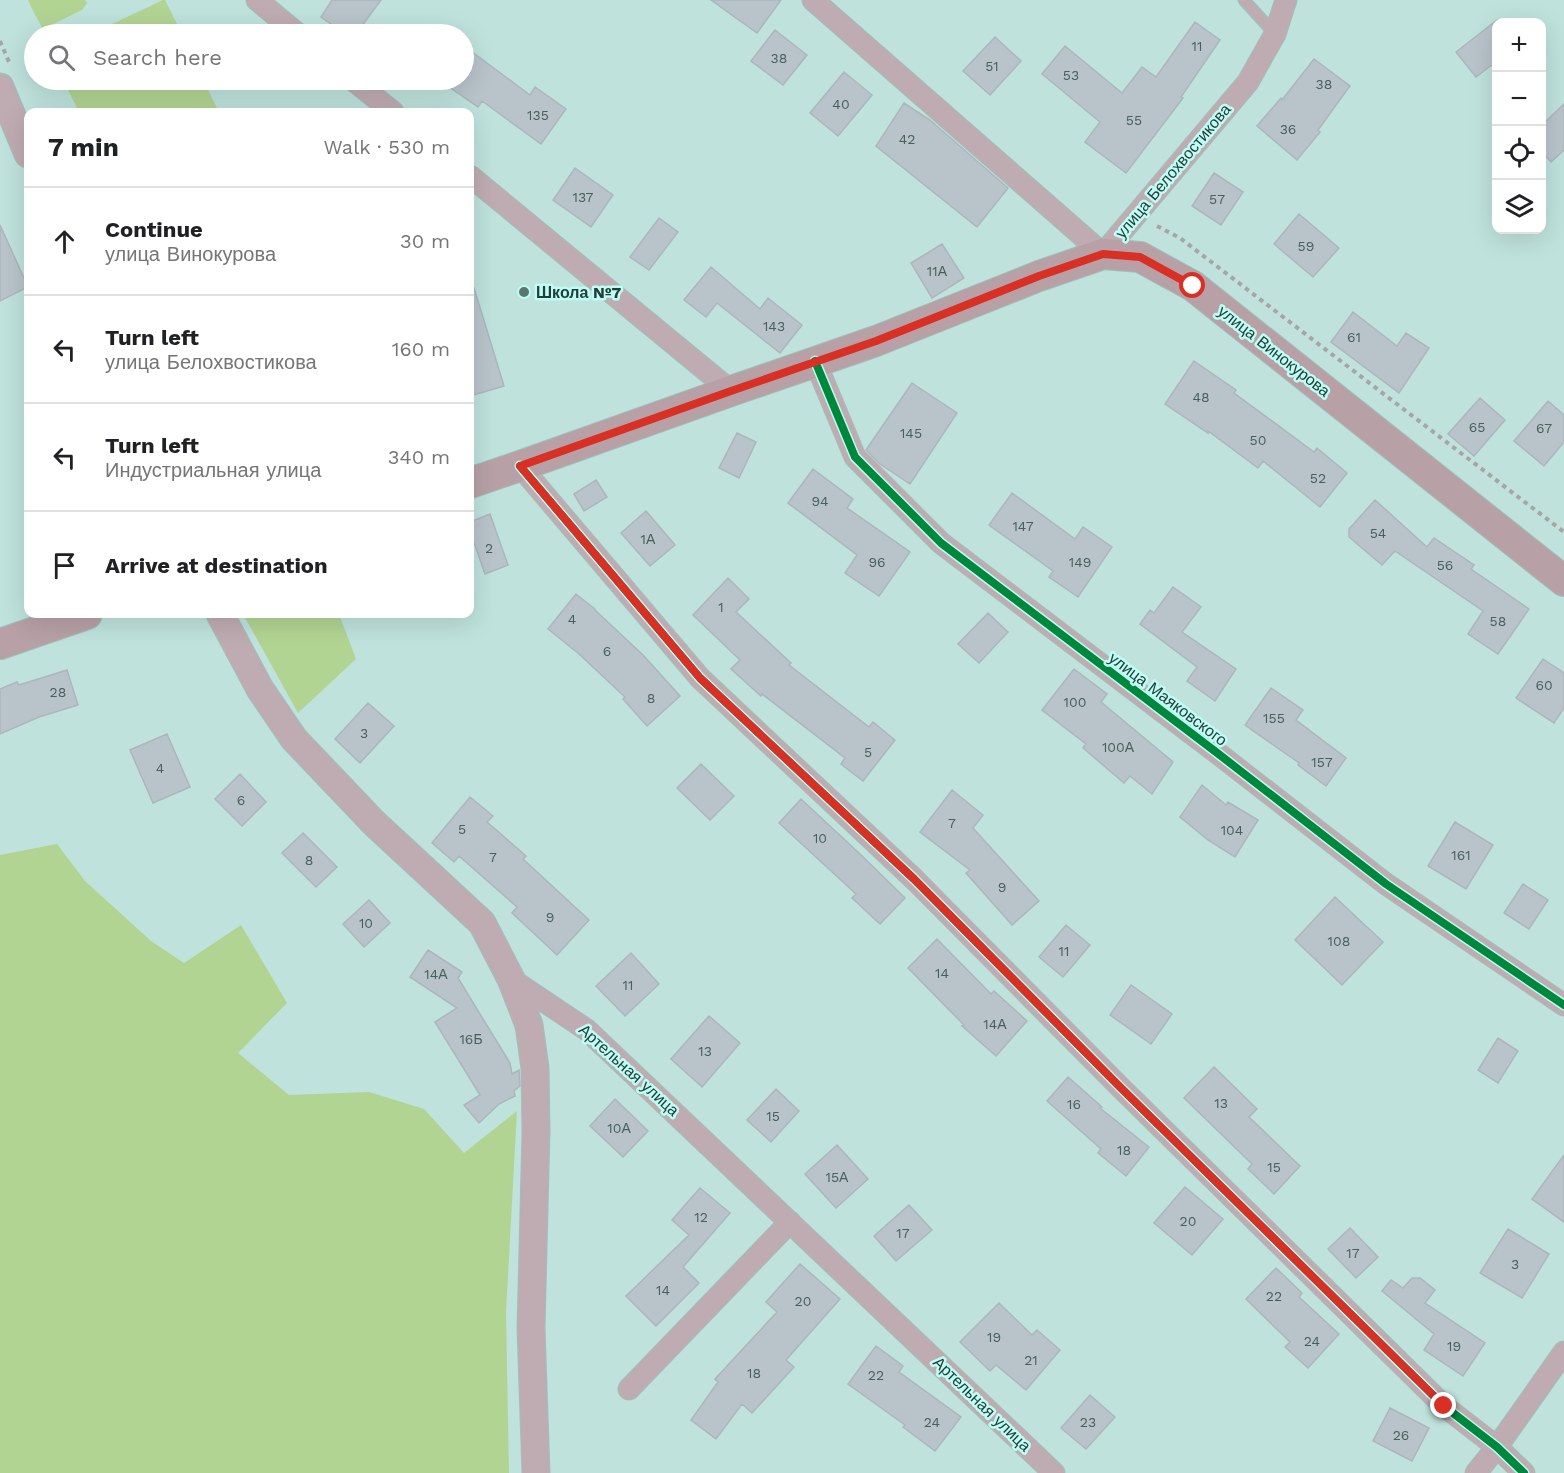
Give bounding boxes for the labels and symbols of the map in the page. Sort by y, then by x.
house number: 11 [1192,38,1202,54]
house number: 38 [771,50,787,66]
house number: 51 [985,58,999,74]
house number: 53 [1063,67,1079,83]
house number: 38 [1316,76,1332,92]
house number: 40 [832,96,850,112]
street label: улица Белохвостикова [1111,100,1235,242]
house number: 135 [527,107,549,123]
house number: 55 [1126,112,1142,128]
house number: 36 [1280,121,1296,137]
house number: 42 [899,131,915,147]
house number: 137 [573,189,594,205]
house number: 57 [1209,191,1225,207]
house number: 59 [1298,238,1314,254]
house number: 11А [927,263,948,279]
route start [1179,272,1205,298]
place label: Школа №7 [536,283,622,302]
marker: Школа №7 [517,285,531,299]
street label: улица Винокурова [1214,301,1334,401]
house number: 143 [763,318,785,334]
house number: 61 [1347,329,1361,345]
house number: 48 [1192,389,1210,405]
house number: 65 [1469,419,1485,435]
house number: 67 [1536,420,1552,436]
house number: 145 [900,425,922,441]
house number: 50 [1250,432,1266,448]
house number: 52 [1310,470,1326,486]
house number: 94 [811,493,829,509]
house number: 147 [1012,518,1034,534]
house number: 54 [1370,525,1386,541]
house number: 1А [641,531,656,547]
house number: 2 [485,540,493,556]
house number: 96 [868,554,886,570]
house number: 149 [1069,554,1091,570]
house number: 56 [1437,557,1453,573]
house number: 1 [718,599,724,615]
house number: 4 [568,611,576,627]
house number: 58 [1490,613,1506,629]
house number: 6 [603,643,611,659]
street label: улица Маяковского [1105,648,1231,750]
house number: 60 [1535,677,1553,693]
house number: 28 [50,684,66,700]
house number: 8 [647,690,655,706]
house number: 100 [1064,694,1086,710]
house number: 155 [1263,710,1285,726]
house number: 3 [360,725,368,741]
house number: 100А [1102,739,1135,755]
house number: 5 [864,744,872,760]
house number: 157 [1311,754,1333,770]
house number: 4 [156,760,164,776]
house number: 6 [237,792,245,808]
house number: 7 [948,815,956,831]
house number: 5 [458,821,466,837]
house number: 104 [1221,822,1243,838]
house number: 10 [813,830,827,846]
house number: 161 [1451,847,1471,863]
house number: 7 [489,849,497,865]
house number: 8 [305,852,313,868]
house number: 9 [998,879,1006,895]
house number: 9 [546,909,554,925]
house number: 10 [359,915,373,931]
house number: 108 [1328,933,1350,949]
house number: 11 [1059,943,1069,959]
house number: 14 [935,965,949,981]
house number: 14А [424,966,448,982]
house number: 11 [623,977,633,993]
house number: 14А [983,1016,1007,1032]
street label: Артельная улица [575,1020,683,1120]
house number: 16Б [459,1031,483,1047]
house number: 13 [698,1043,712,1059]
house number: 13 [1214,1095,1228,1111]
house number: 16 [1067,1096,1081,1112]
house number: 15 [766,1108,780,1124]
house number: 10А [607,1120,631,1136]
house number: 18 [1117,1142,1131,1158]
house number: 15 [1267,1159,1281,1175]
house number: 15А [826,1169,849,1185]
house number: 12 [694,1209,708,1225]
house number: 20 [1180,1213,1196,1229]
house number: 17 [896,1225,910,1241]
house number: 17 [1346,1245,1360,1261]
house number: 3 [1511,1256,1519,1272]
house number: 14 [656,1282,670,1298]
house number: 22 [1266,1288,1282,1304]
house number: 20 [795,1293,811,1309]
house number: 19 [987,1329,1001,1345]
house number: 24 [1304,1333,1320,1349]
house number: 19 [1447,1338,1461,1354]
house number: 21 [1024,1352,1038,1368]
street label: Артельная улица [929,1353,1035,1455]
house number: 18 [747,1365,761,1381]
house number: 22 [868,1367,884,1383]
route end [1430,1392,1456,1418]
house number: 24 [924,1414,940,1430]
house number: 23 [1080,1414,1096,1430]
house number: 26 [1393,1427,1409,1443]

